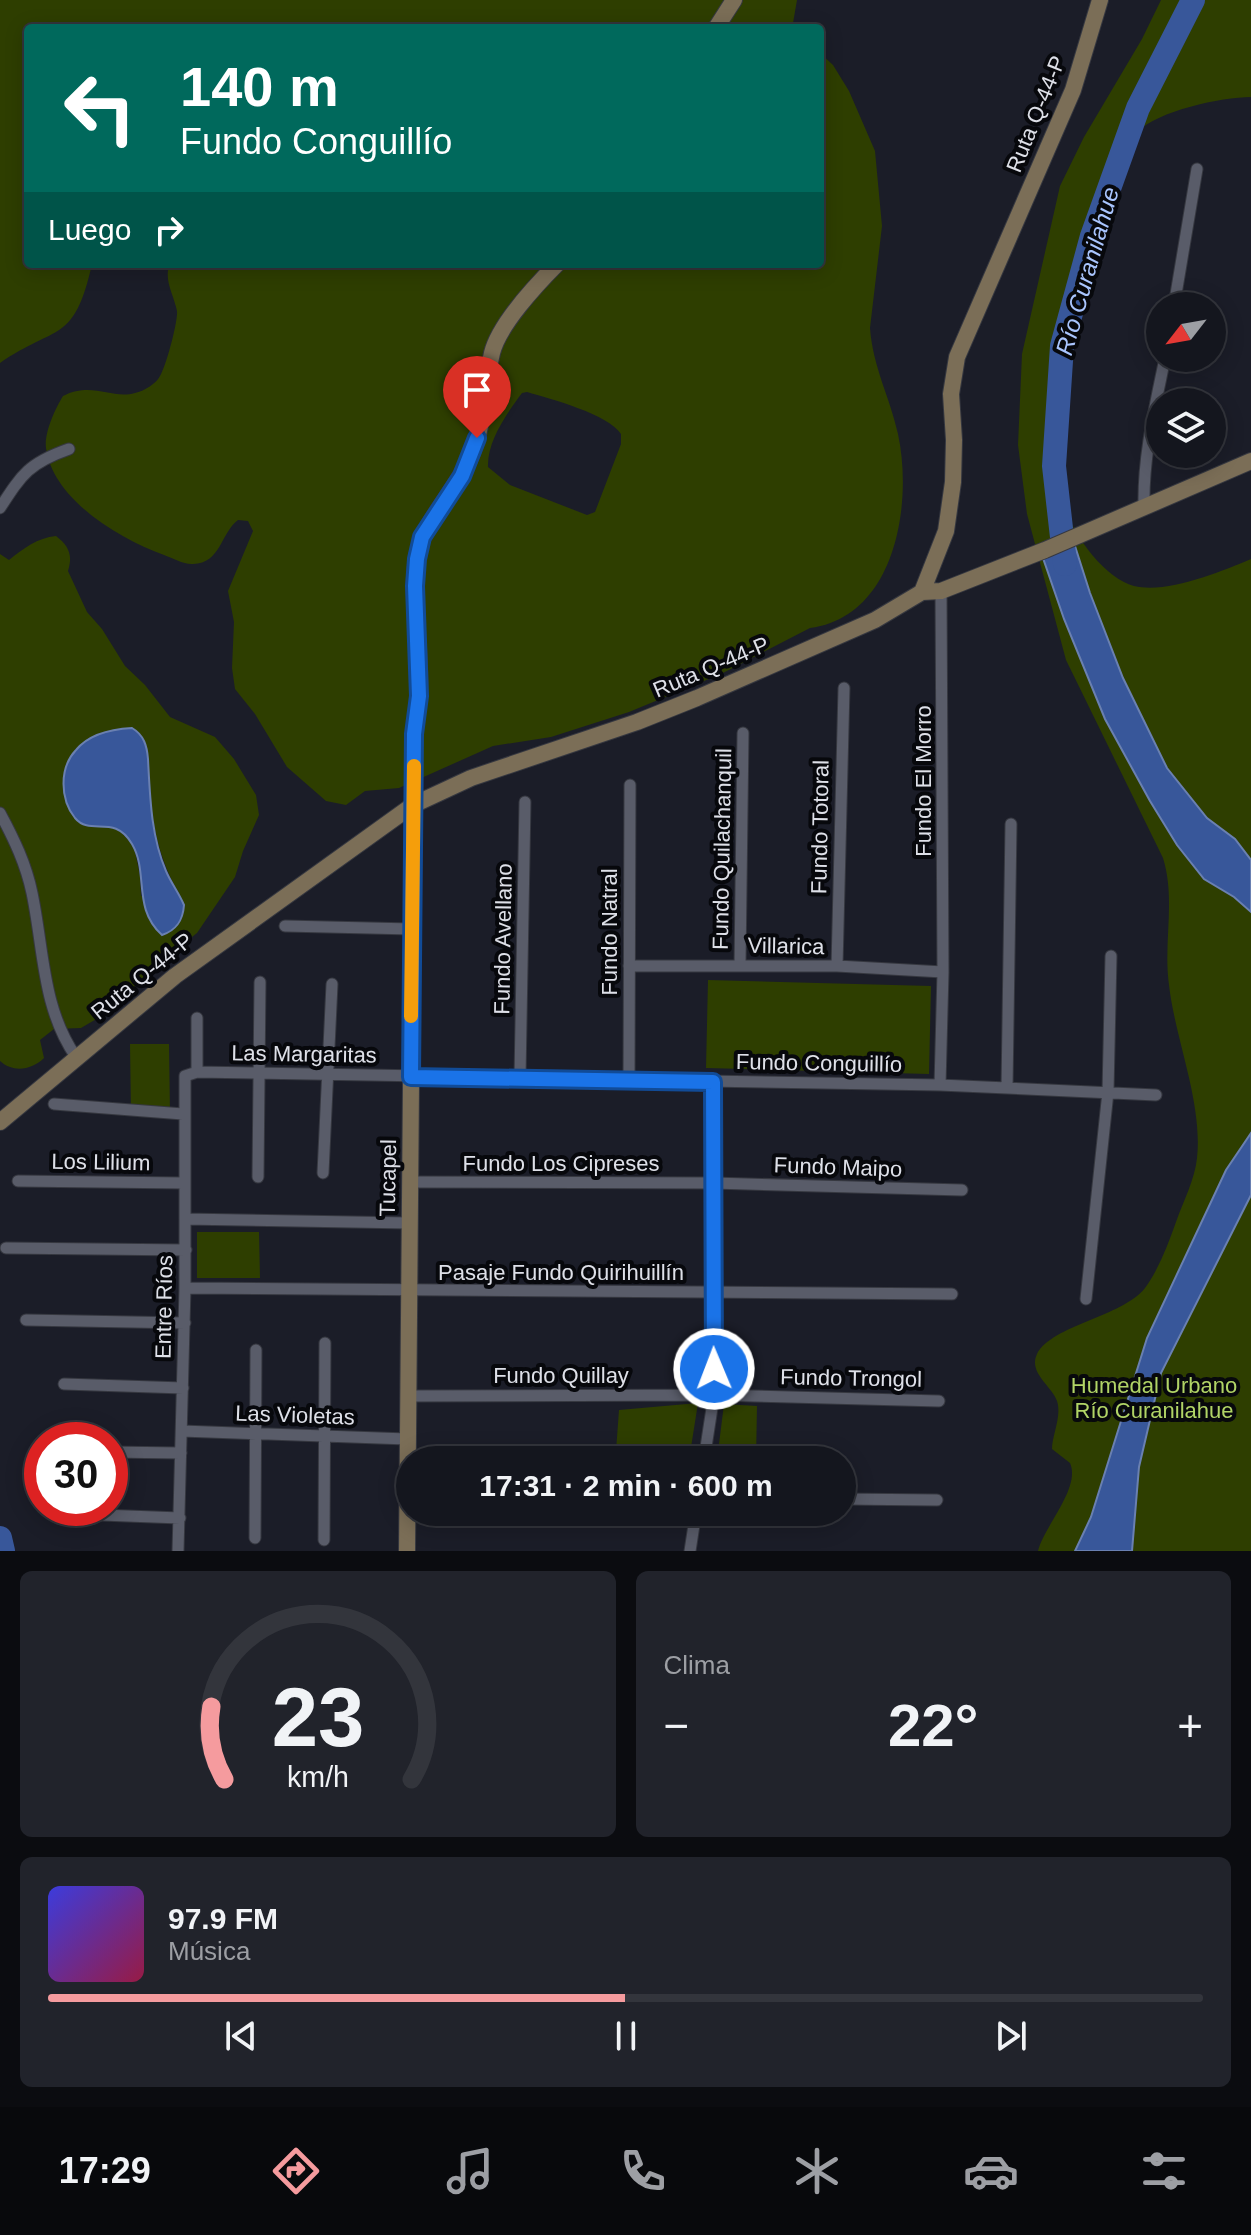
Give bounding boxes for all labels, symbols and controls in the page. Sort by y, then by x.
street label: Ruta Q-44-P [1001,52,1071,176]
text: 140 m [180,55,339,118]
icon: left [48,56,152,160]
text: Fundo Conguillío [180,121,452,162]
water label: Río Curanilahue [1050,184,1124,358]
icon: right [147,208,191,252]
text: Luego [48,213,131,246]
north arrow [1146,292,1226,372]
map controls [1146,292,1226,468]
pin [443,356,511,438]
icon: arrive [455,368,499,412]
button: layers [1146,388,1226,468]
street label: Ruta Q-44-P [649,631,773,703]
street label: Fundo El Morro [911,705,936,857]
street label: Fundo Quilachanquil [708,748,736,950]
street label: Fundo Totoral [806,760,834,894]
street label: Fundo Avellano [489,863,517,1015]
street label: Fundo Natral [597,868,622,996]
street label: Ruta Q-44-P [86,927,198,1025]
street label: Villarica [747,933,825,959]
street label: Las Margaritas [231,1040,377,1068]
street label: Fundo Conguillío [736,1049,902,1077]
street label: Tucapel [375,1139,401,1217]
street label: Los Lilium [51,1149,151,1175]
street label: Fundo Los Cipreses [463,1151,659,1176]
street label: Fundo Maipo [773,1152,903,1182]
street label: Entre Ríos [151,1255,177,1359]
street label: Pasaje Fundo Quirihuillín [438,1260,684,1285]
position arrow [672,1327,756,1411]
street label: Fundo Quillay [493,1363,629,1388]
street label: Fundo Trongol [780,1364,922,1392]
park label: Humedal Urbano Río Curanilahue [1071,1373,1237,1423]
street label: Las Violetas [235,1400,355,1430]
speed limit sign: 30 [24,1422,128,1526]
text: 17:31 · 2 min · 600 m [479,1469,773,1502]
text: Clima [664,1650,730,1680]
text: 23 [271,1671,364,1764]
text: 22° [888,1692,979,1759]
text: − [664,1701,689,1750]
text: + [1177,1701,1203,1750]
text: km/h [287,1761,349,1793]
text: 97.9 FM [168,1902,278,1935]
text: Música [168,1936,250,1966]
icon: previous [219,2014,263,2058]
icon: pause [604,2014,648,2058]
icon: next [989,2014,1033,2058]
icon: directions [268,2143,324,2199]
icon: music [442,2143,498,2199]
icon: phone [615,2143,671,2199]
icon: climate [789,2143,845,2199]
icon: car [963,2143,1019,2199]
icon: filters [1136,2143,1192,2199]
text: 17:29 [59,2150,151,2191]

